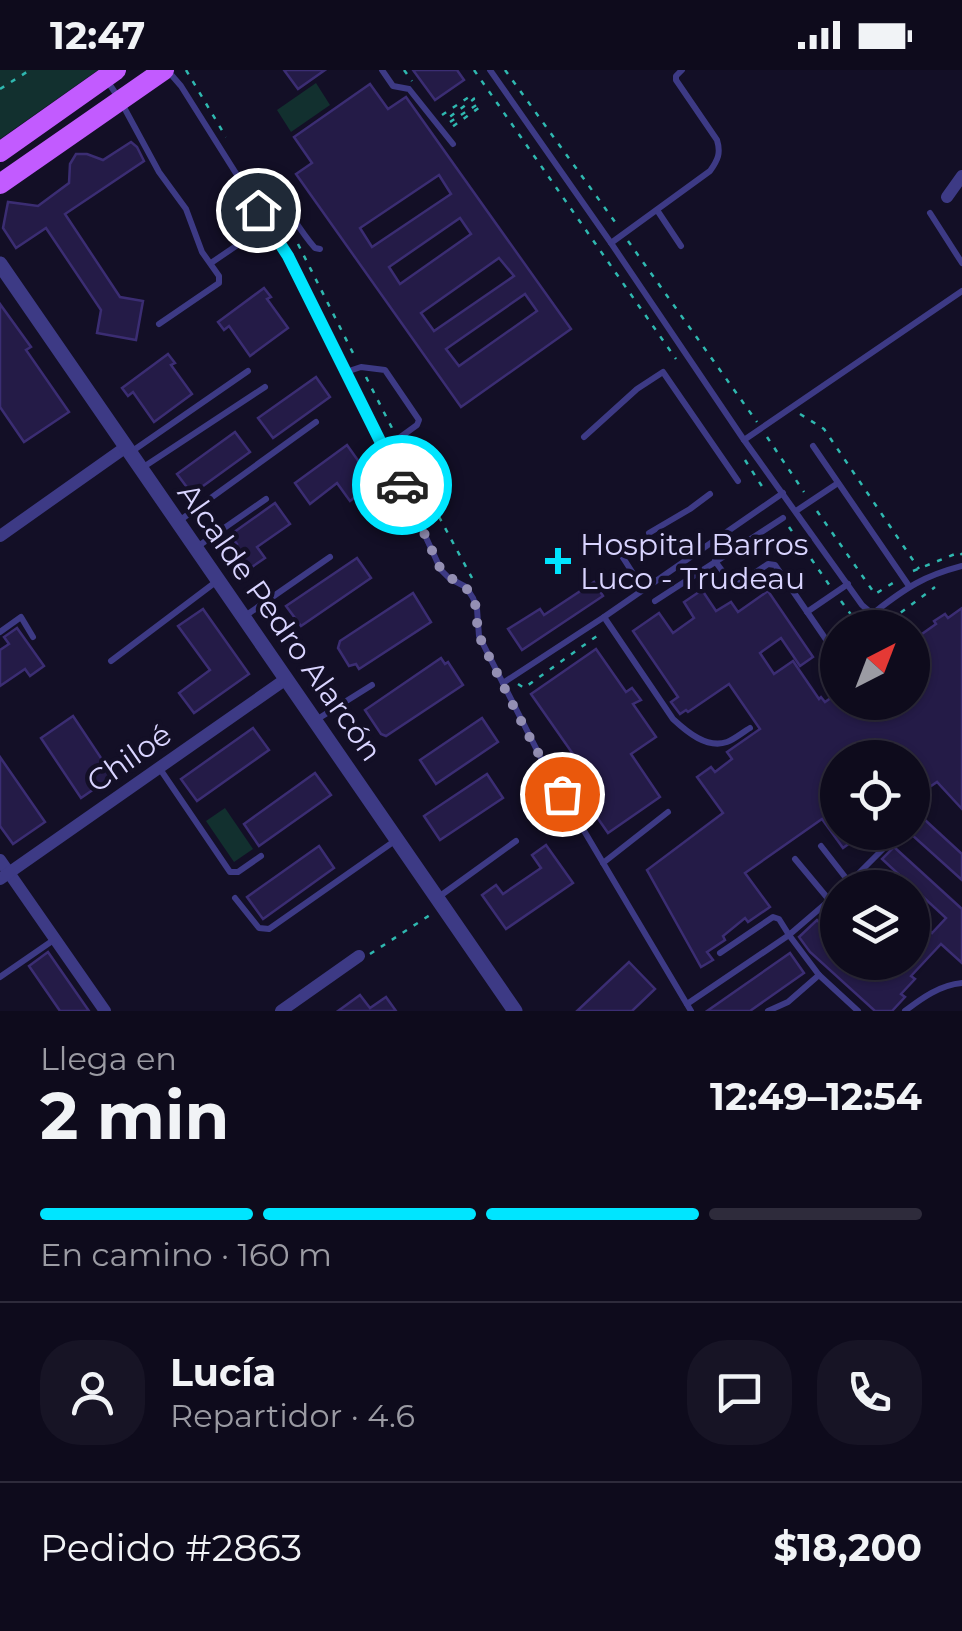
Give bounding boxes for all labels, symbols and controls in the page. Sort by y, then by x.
text: 12:47 [50,12,145,59]
pin [216,168,301,253]
icon: home [231,183,286,238]
courier [352,435,452,535]
icon: car [375,458,430,513]
street label: Alcalde Pedro Alarcón [170,476,390,768]
place label: Hospital Barros Luco - Trudeau [580,526,808,597]
marker: Hospital Barros Luco - Trudeau [545,548,571,574]
north arrow [820,610,930,720]
map controls [820,610,930,980]
street label: Chiloé [80,716,178,800]
button: locate [820,740,930,850]
pin [520,752,605,837]
icon: bag [535,767,590,822]
button: layers [820,870,930,980]
text: Llega en [40,1039,177,1078]
text: 12:49–12:54 [710,1073,922,1120]
text: 2 min [40,1076,229,1155]
text: En camino · 160 m [40,1235,332,1274]
button: person [40,1340,145,1445]
button: chat [687,1340,792,1445]
button: phone [817,1340,922,1445]
text: Lucía [170,1349,276,1396]
text: Repartidor · 4.6 [170,1396,415,1435]
text: Pedido #2863 [40,1524,302,1571]
text: $18,200 [773,1524,922,1571]

